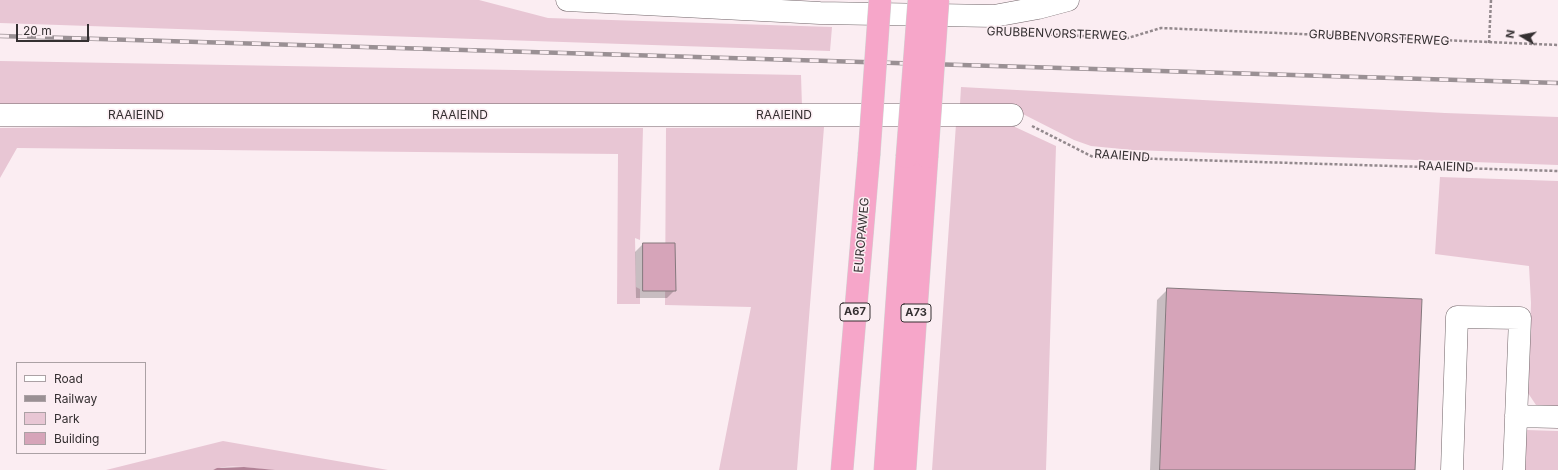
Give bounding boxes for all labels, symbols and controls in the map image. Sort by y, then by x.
scale bar [18,16,91,42]
north arrow [1502,16,1542,56]
text: 20 m [23,23,52,38]
street label: GRUBBENVORSTERWEG [986,24,1128,44]
street label: GRUBBENVORSTERWEG [1308,27,1450,49]
text: N [1503,29,1518,39]
street label: RAAIEIND [108,108,164,122]
street label: RAAIEIND [432,108,488,122]
street label: RAAIEIND [756,108,812,122]
street label: RAAIEIND [1094,147,1150,165]
street label: RAAIEIND [1418,159,1474,175]
street label: EUROPAWEG [852,197,872,273]
road number: A67 [840,303,870,321]
road number: A73 [901,304,931,322]
legend [16,362,146,454]
text: Road [54,371,83,386]
text: Railway [54,391,97,406]
text: Park [54,411,80,426]
text: Building [54,431,99,446]

